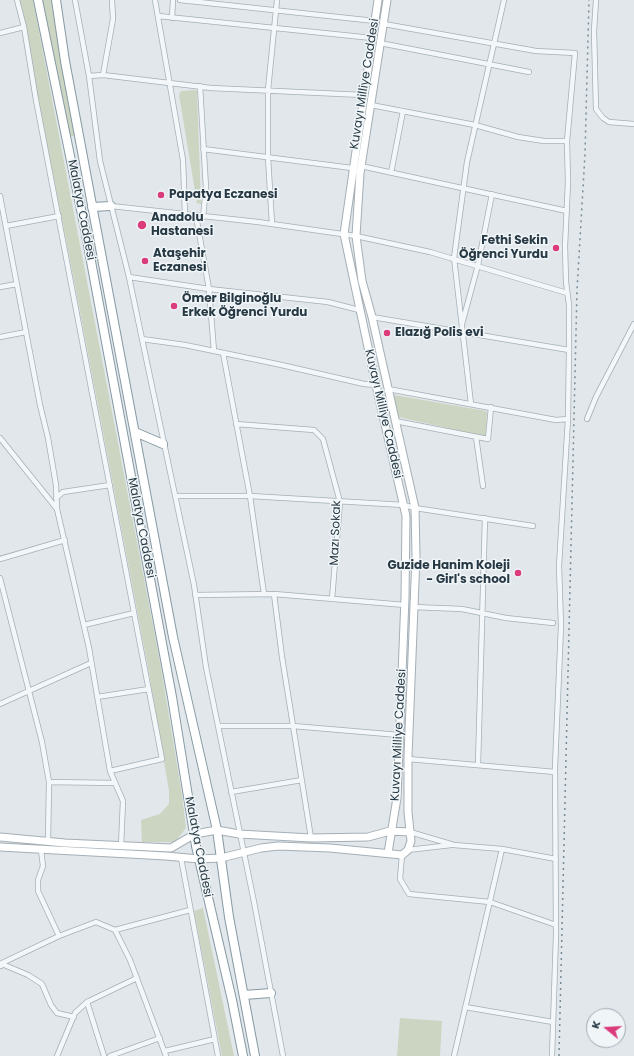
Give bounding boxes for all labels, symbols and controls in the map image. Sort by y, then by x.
street label: Kuvayı Milliye Caddesi [348,17,382,151]
street label: Malatya Caddesi [64,158,98,262]
place label: Papatya Eczanesi [169,188,278,202]
marker: Papatya Eczanesi [156,190,166,200]
place label: Anadolu Hastanesi [151,211,213,239]
marker: Anadolu Hastanesi [136,219,148,231]
place label: Fethi Sekin Öğrenci Yurdu [459,234,548,262]
marker: Fethi Sekin Öğrenci Yurdu [551,243,561,253]
place label: Ataşehir Eczanesi [153,247,207,275]
marker: Ataşehir Eczanesi [140,256,150,266]
place label: Ömer Bilginoğlu Erkek Öğrenci Yurdu [182,292,307,320]
marker: Ömer Bilginoğlu Erkek Öğrenci Yurdu [169,301,179,311]
place label: Elazığ Polis evi [395,326,484,340]
marker: Elazığ Polis evi [382,328,392,338]
street label: Kuvayı Milliye Caddesi [361,348,405,480]
street label: Malatya Caddesi [124,476,158,580]
street label: Mazı Sokak [328,500,344,566]
place label: Guzide Hanim Koleji - Girl's school [387,559,510,587]
marker: Guzide Hanim Koleji - Girl's school [513,568,523,578]
street label: Kuvayı Milliye Caddesi [388,669,410,801]
street label: Malatya Caddesi [181,795,215,899]
north arrow [586,1008,626,1048]
text: K [587,1018,604,1031]

